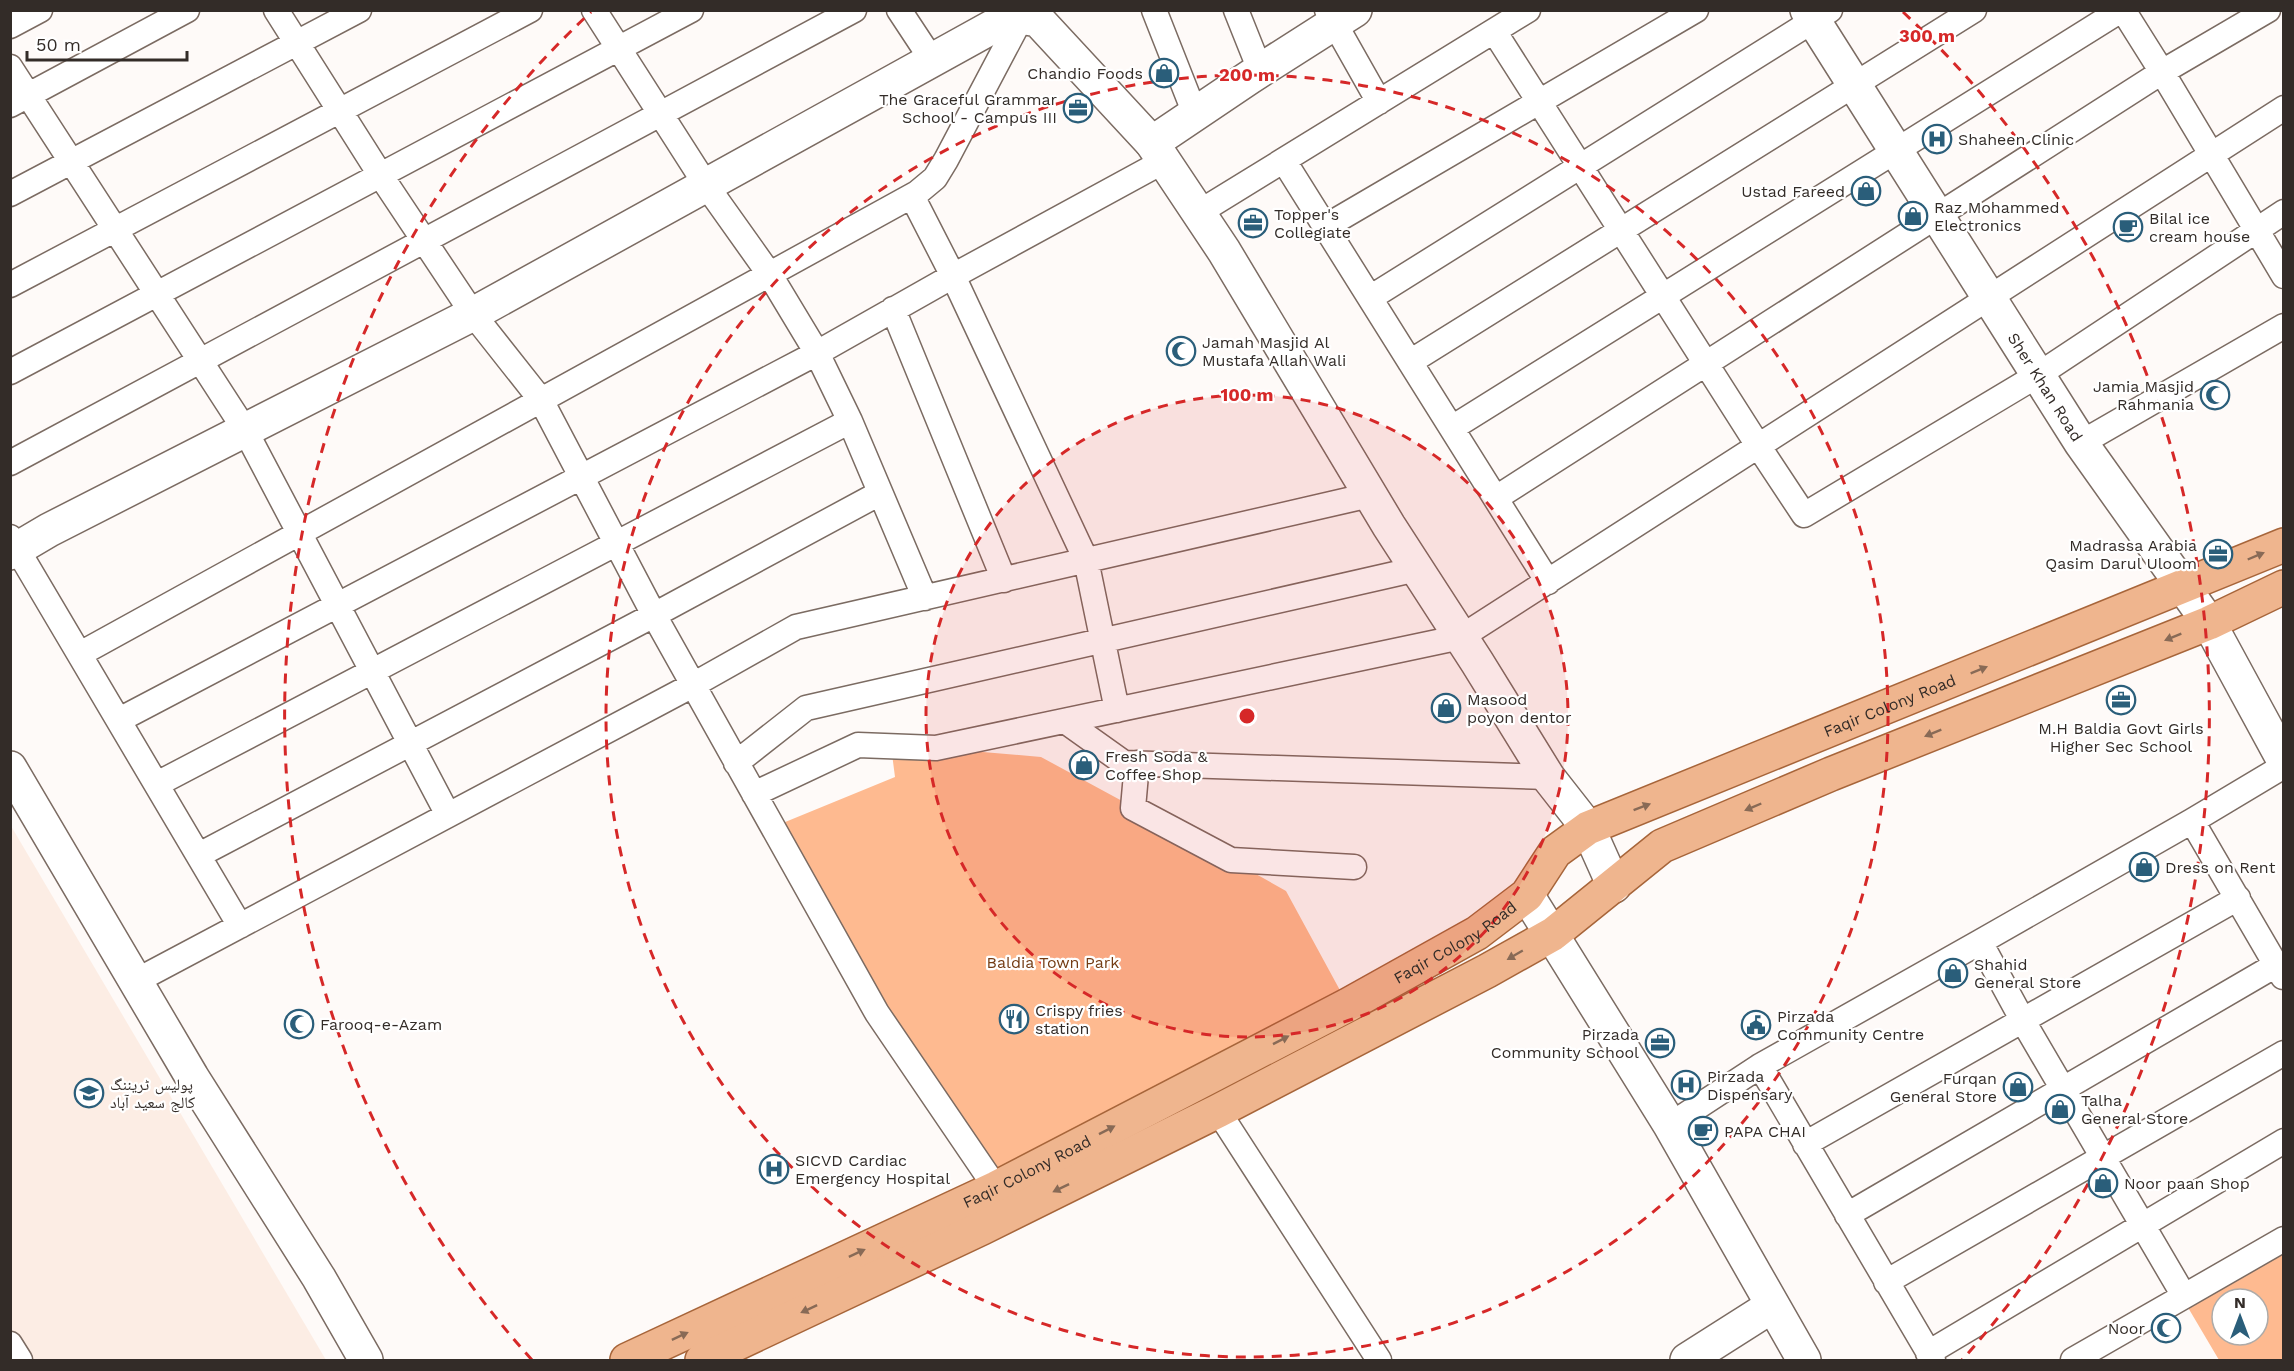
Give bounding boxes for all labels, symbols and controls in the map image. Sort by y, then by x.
scale bar [27,24,188,62]
text: 300 m [1899,25,1955,46]
text: 50 m [36,34,81,55]
shop icon: Chandio Foods [1148,57,1180,89]
place label: Chandio Foods [1027,64,1143,83]
text: 200 m [1219,64,1275,85]
place label: The Graceful Grammar School - Campus III [879,90,1057,127]
office icon: The Graceful Grammar School - Campus III [1062,92,1094,124]
hospital icon: Shaheen Clinic [1921,123,1953,155]
place label: Shaheen Clinic [1958,130,2074,149]
shop icon: Ustad Fareed [1850,175,1882,207]
place label: Ustad Fareed [1741,182,1845,201]
place label: Raz Mohammed Electronics [1934,198,2060,235]
shop icon: Raz Mohammed Electronics [1897,200,1929,232]
place label: Topper's Collegiate [1274,205,1351,242]
office icon: Topper's Collegiate [1237,207,1269,239]
place label: Bilal ice cream house [2149,209,2250,246]
cafe icon: Bilal ice cream house [2112,211,2144,243]
street label: Sher Khan Road [2004,329,2087,445]
place label: Jamah Masjid Al Mustafa Allah Wali [1202,333,1346,370]
mosque icon: Jamah Masjid Al Mustafa Allah Wali [1165,335,1197,367]
place label: Jamia Masjid Rahmania [2093,377,2194,414]
mosque icon: Jamia Masjid Rahmania [2199,379,2231,411]
text: 100 m [1220,384,1274,405]
place label: Madrassa Arabia Qasim Darul Uloom [2045,536,2197,573]
office icon: Madrassa Arabia Qasim Darul Uloom [2202,538,2234,570]
one-way arrow [2247,551,2265,560]
one-way arrow [2163,632,2181,642]
one-way arrow [1970,665,1988,675]
street label: Faqir Colony Road [1821,670,1959,741]
office icon: M.H Baldia Govt Girls Higher Sec School [2105,684,2137,716]
place label: Masood poyon dentor [1467,690,1572,727]
shop icon: Masood poyon dentor [1430,692,1462,724]
centre of rings [1237,706,1257,726]
place label: M.H Baldia Govt Girls Higher Sec School [2038,719,2204,756]
one-way arrow [1924,728,1942,738]
place label: Fresh Soda & Coffee Shop [1105,747,1208,784]
shop icon: Fresh Soda & Coffee Shop [1068,749,1100,781]
one-way arrow [1633,802,1651,811]
one-way arrow [1744,803,1762,812]
shop icon: Dress on Rent [2128,851,2160,883]
place label: Dress on Rent [2165,858,2276,877]
street label: Faqir Colony Road [1390,897,1520,988]
one-way arrow [1506,950,1523,960]
park label: Baldia Town Park [987,953,1119,972]
place label: Shahid General Store [1974,955,2081,992]
shop icon: Shahid General Store [1937,957,1969,989]
place label: Crispy fries station [1035,1001,1123,1038]
restaurant icon: Crispy fries station [998,1003,1030,1035]
place label: Pirzada Community Centre [1777,1007,1924,1044]
mosque icon: Farooq-e-Azam [283,1008,315,1040]
public building icon: Pirzada Community Centre [1740,1009,1772,1041]
place label: Farooq-e-Azam [320,1015,442,1034]
place label: Pirzada Community School [1491,1025,1639,1062]
office icon: Pirzada Community School [1644,1027,1676,1059]
one-way arrow [1272,1035,1289,1045]
place label: Pirzada Dispensary [1707,1067,1793,1104]
hospital icon: Pirzada Dispensary [1670,1069,1702,1101]
place label: Furqan General Store [1890,1069,1997,1106]
shop icon: Furqan General Store [2002,1071,2034,1103]
place label: پولیس ٹریننگ کالج سعید آباد [110,1075,195,1113]
school or university icon: پولیس ٹریننگ کالج سعید آباد [73,1077,105,1109]
place label: Talha General Store [2081,1091,2188,1128]
shop icon: Talha General Store [2044,1093,2076,1125]
cafe icon: PAPA CHAI [1687,1115,1719,1147]
place label: PAPA CHAI [1724,1122,1806,1141]
one-way arrow [1099,1125,1116,1135]
street label: Faqir Colony Road [960,1131,1094,1212]
place label: SICVD Cardiac Emergency Hospital [795,1151,950,1188]
hospital icon: SICVD Cardiac Emergency Hospital [758,1153,790,1185]
shop icon: Noor paan Shop [2087,1167,2119,1199]
place label: Noor paan Shop [2124,1174,2250,1193]
one-way arrow [1052,1184,1069,1193]
one-way arrow [848,1247,866,1257]
north arrow [2210,1287,2270,1347]
text: N [2234,1293,2246,1312]
one-way arrow [801,1305,818,1314]
mosque icon: Noor [2150,1312,2182,1344]
place label: Noor [2108,1319,2145,1338]
one-way arrow [672,1331,689,1340]

